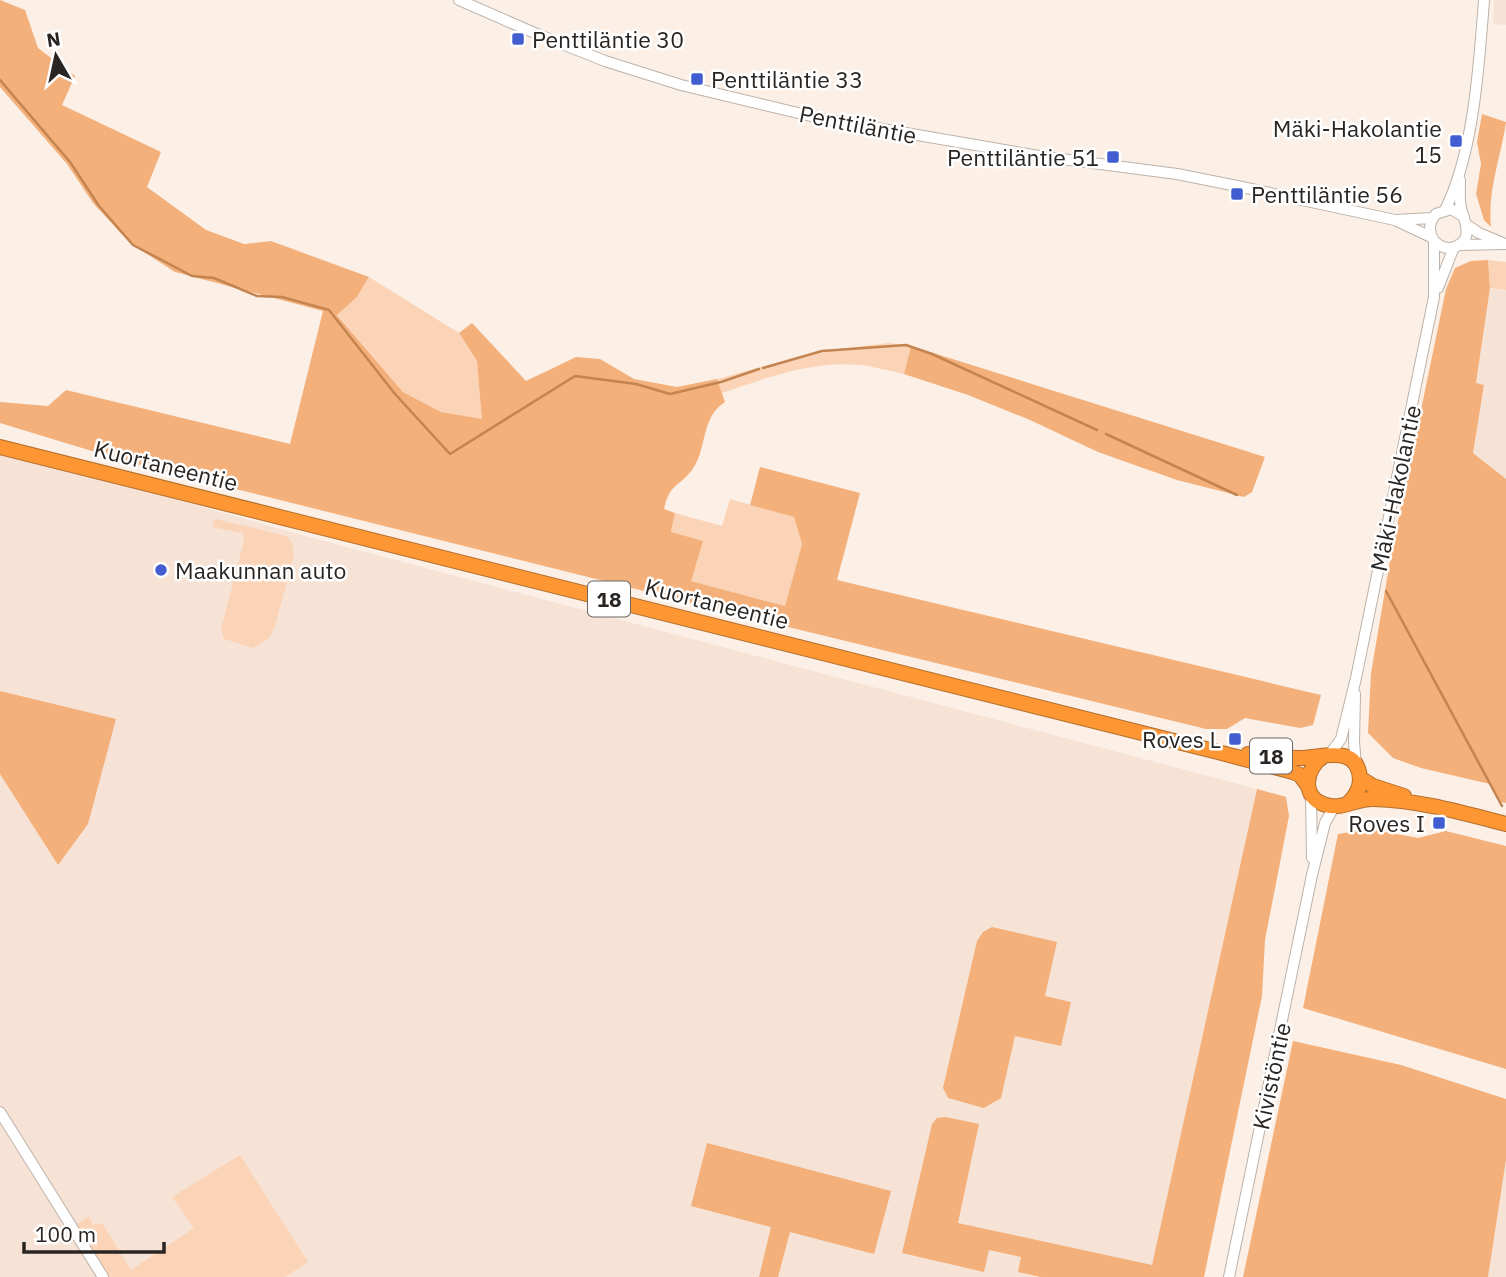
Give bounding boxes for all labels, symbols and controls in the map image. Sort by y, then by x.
north arrow [21,21,91,91]
place label: Penttiläntie 30 [532,24,684,54]
text: N [45,26,62,52]
marker: Penttiläntie 30 [510,31,526,47]
place label: Penttiläntie 33 [711,64,863,94]
marker: Penttiläntie 33 [689,71,705,87]
street label: Penttiläntie [797,98,919,150]
place label: Mäki-Hakolantie 15 [1273,113,1442,169]
marker: Mäki-Hakolantie 15 [1448,133,1464,149]
place label: Penttiläntie 51 [947,142,1099,172]
marker: Penttiläntie 51 [1105,149,1121,165]
place label: Penttiläntie 56 [1251,179,1403,209]
marker: Penttiläntie 56 [1229,186,1245,202]
street label: Mäki-Hakolantie [1363,402,1427,574]
street label: Kuortaneentie [91,433,241,497]
place label: Maakunnan auto [175,555,346,585]
marker: Maakunnan auto [153,562,169,578]
street label: Kuortaneentie [642,571,792,635]
road number: 18 [588,582,630,616]
place label: Roves L [1142,724,1221,754]
marker: Roves L [1227,731,1243,747]
road number: 18 [1250,738,1292,774]
place label: Roves I [1348,808,1425,838]
marker: Roves I [1431,815,1447,831]
street label: Kivistöntie [1245,1020,1297,1132]
scale bar [24,1210,164,1254]
text: 100 m [35,1220,96,1248]

